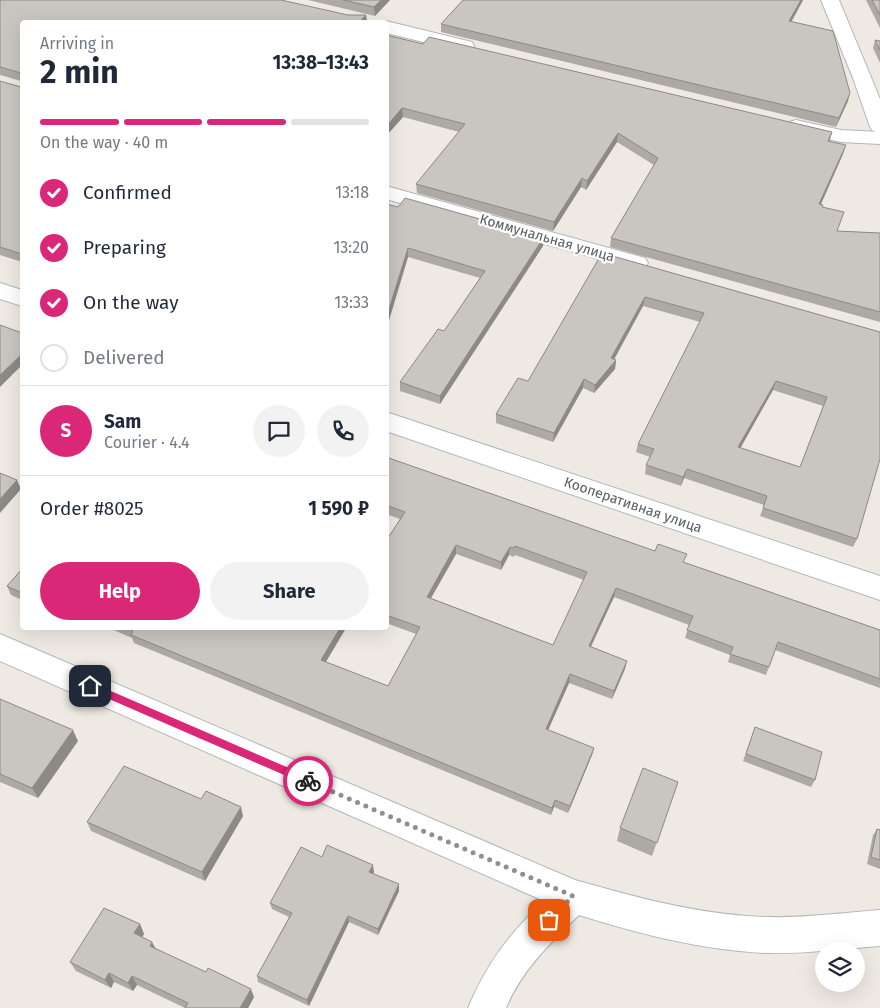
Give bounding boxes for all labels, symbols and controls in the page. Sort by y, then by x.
text: Arriving in [40,34,114,53]
text: 13:38–13:43 [272,51,369,74]
text: 2 min [40,53,119,91]
text: On the way · 40 m [40,133,168,152]
icon: check [40,179,68,207]
text: Confirmed [83,181,172,204]
text: 13:18 [335,183,369,202]
street label: Коммунальная улица [478,211,616,265]
icon: check [40,234,68,262]
text: Preparing [83,236,166,259]
text: 13:20 [333,238,369,257]
icon: check [40,289,68,317]
text: On the way [83,291,179,314]
text: 13:33 [334,293,369,312]
text: Delivered [83,346,165,369]
button: chat [253,405,305,457]
button: phone [317,405,369,457]
text: Sam [104,410,141,433]
text: S [61,419,71,442]
text: Courier · 4.4 [104,433,190,452]
street label: Кооперативная улица [562,473,704,537]
text: Order #8025 [40,497,144,520]
text: 1 590 ₽ [308,497,369,520]
button: Help [40,562,200,620]
button: Share [210,562,369,620]
pin [69,665,111,707]
icon: home [76,672,104,700]
courier [283,756,333,806]
icon: bike [294,767,322,795]
pin [528,899,570,941]
icon: bag [535,906,563,934]
map controls [815,942,865,992]
button: layers [815,942,865,992]

